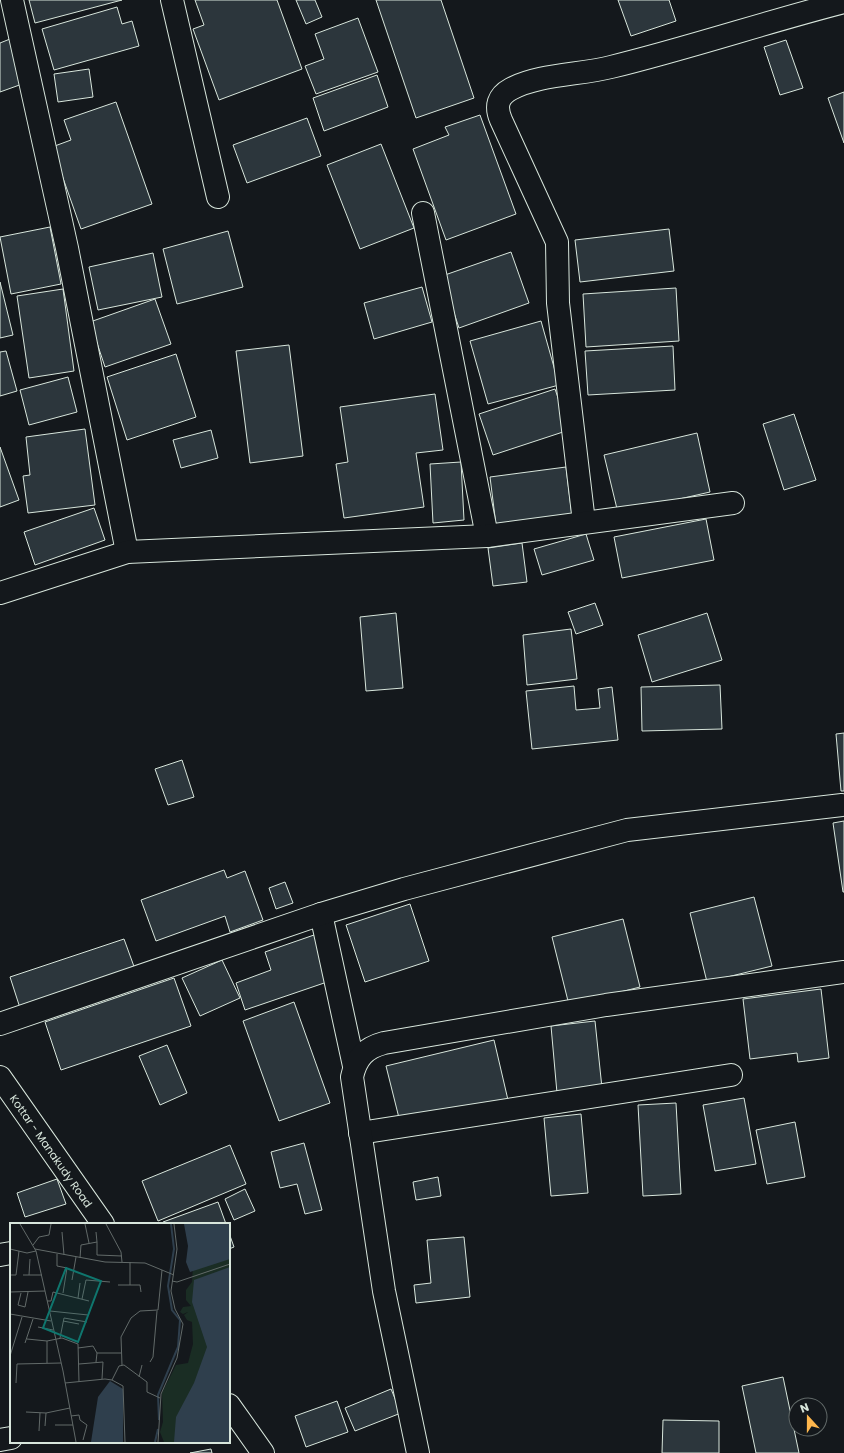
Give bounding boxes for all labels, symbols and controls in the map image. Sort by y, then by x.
street label: Kottar - Manakudy Road [6,1091,96,1211]
inset map [10,1223,230,1443]
north arrow [788,1397,828,1437]
text: N [798,1399,811,1417]

